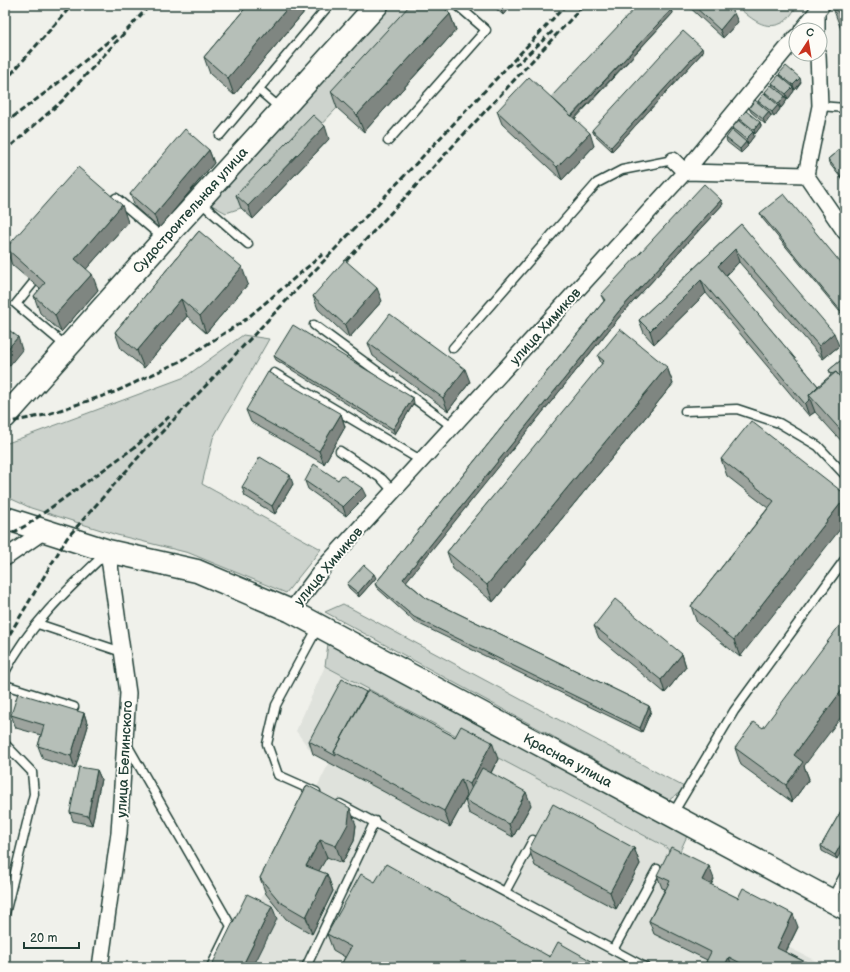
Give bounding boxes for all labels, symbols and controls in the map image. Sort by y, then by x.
north arrow [788,22,828,62]
text: С [805,26,815,40]
street label: Судостроительная улица [129,143,252,277]
street label: улица Химиков [506,284,585,368]
street label: улица Химиков [290,523,367,609]
street label: улица Белинского [113,700,136,818]
street label: Красная улица [520,730,616,791]
scale bar [24,924,79,950]
text: 20 m [30,931,57,946]

